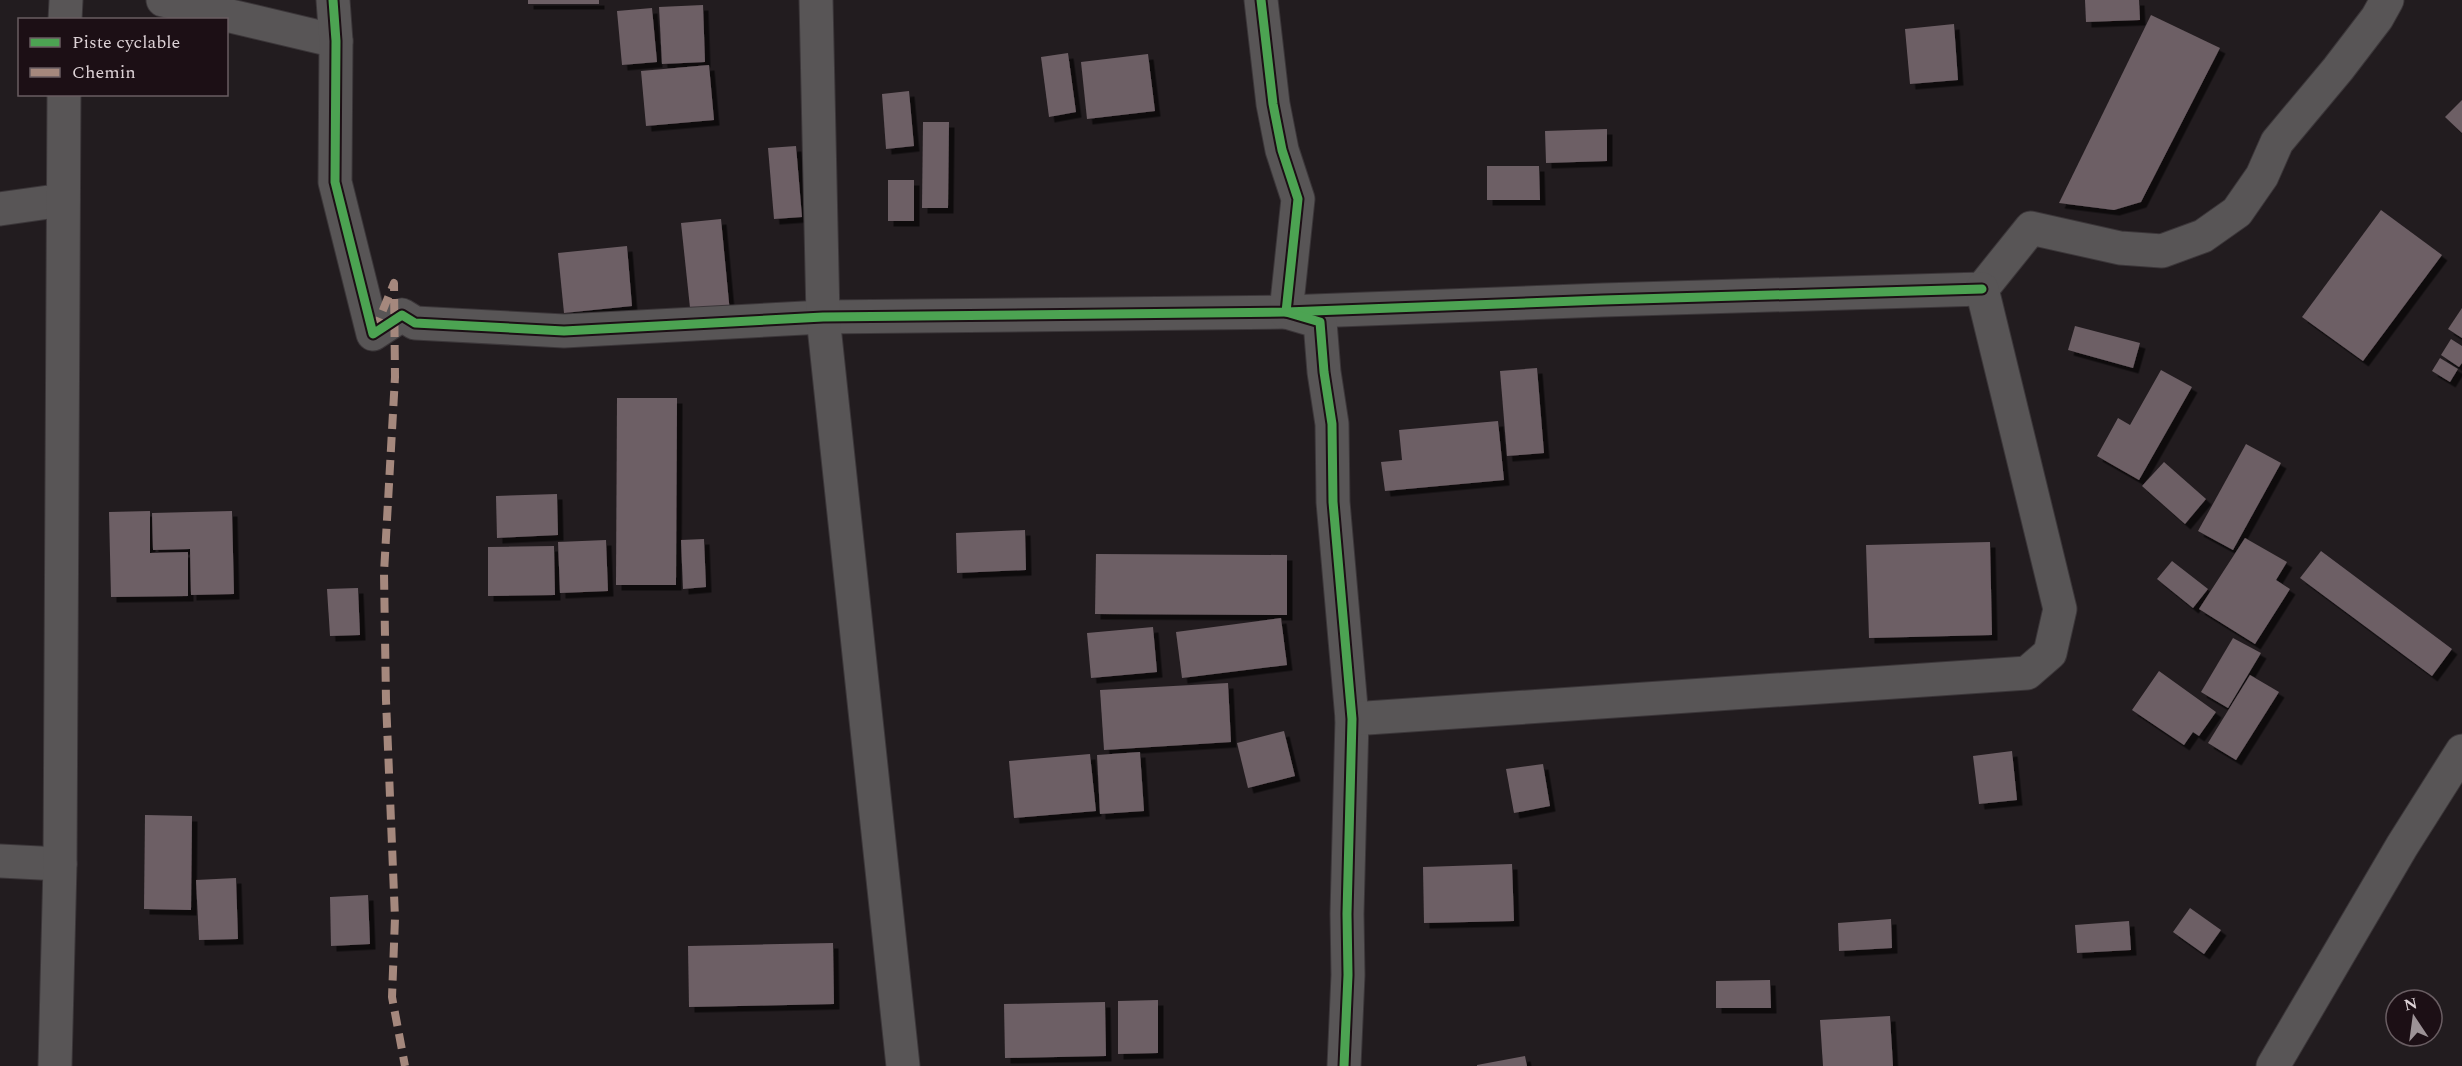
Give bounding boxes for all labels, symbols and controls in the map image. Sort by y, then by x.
legend [18,18,228,96]
text: Piste cyclable [72,29,180,56]
text: Chemin [72,59,136,86]
north arrow [2384,988,2444,1048]
text: N [2402,991,2420,1018]

